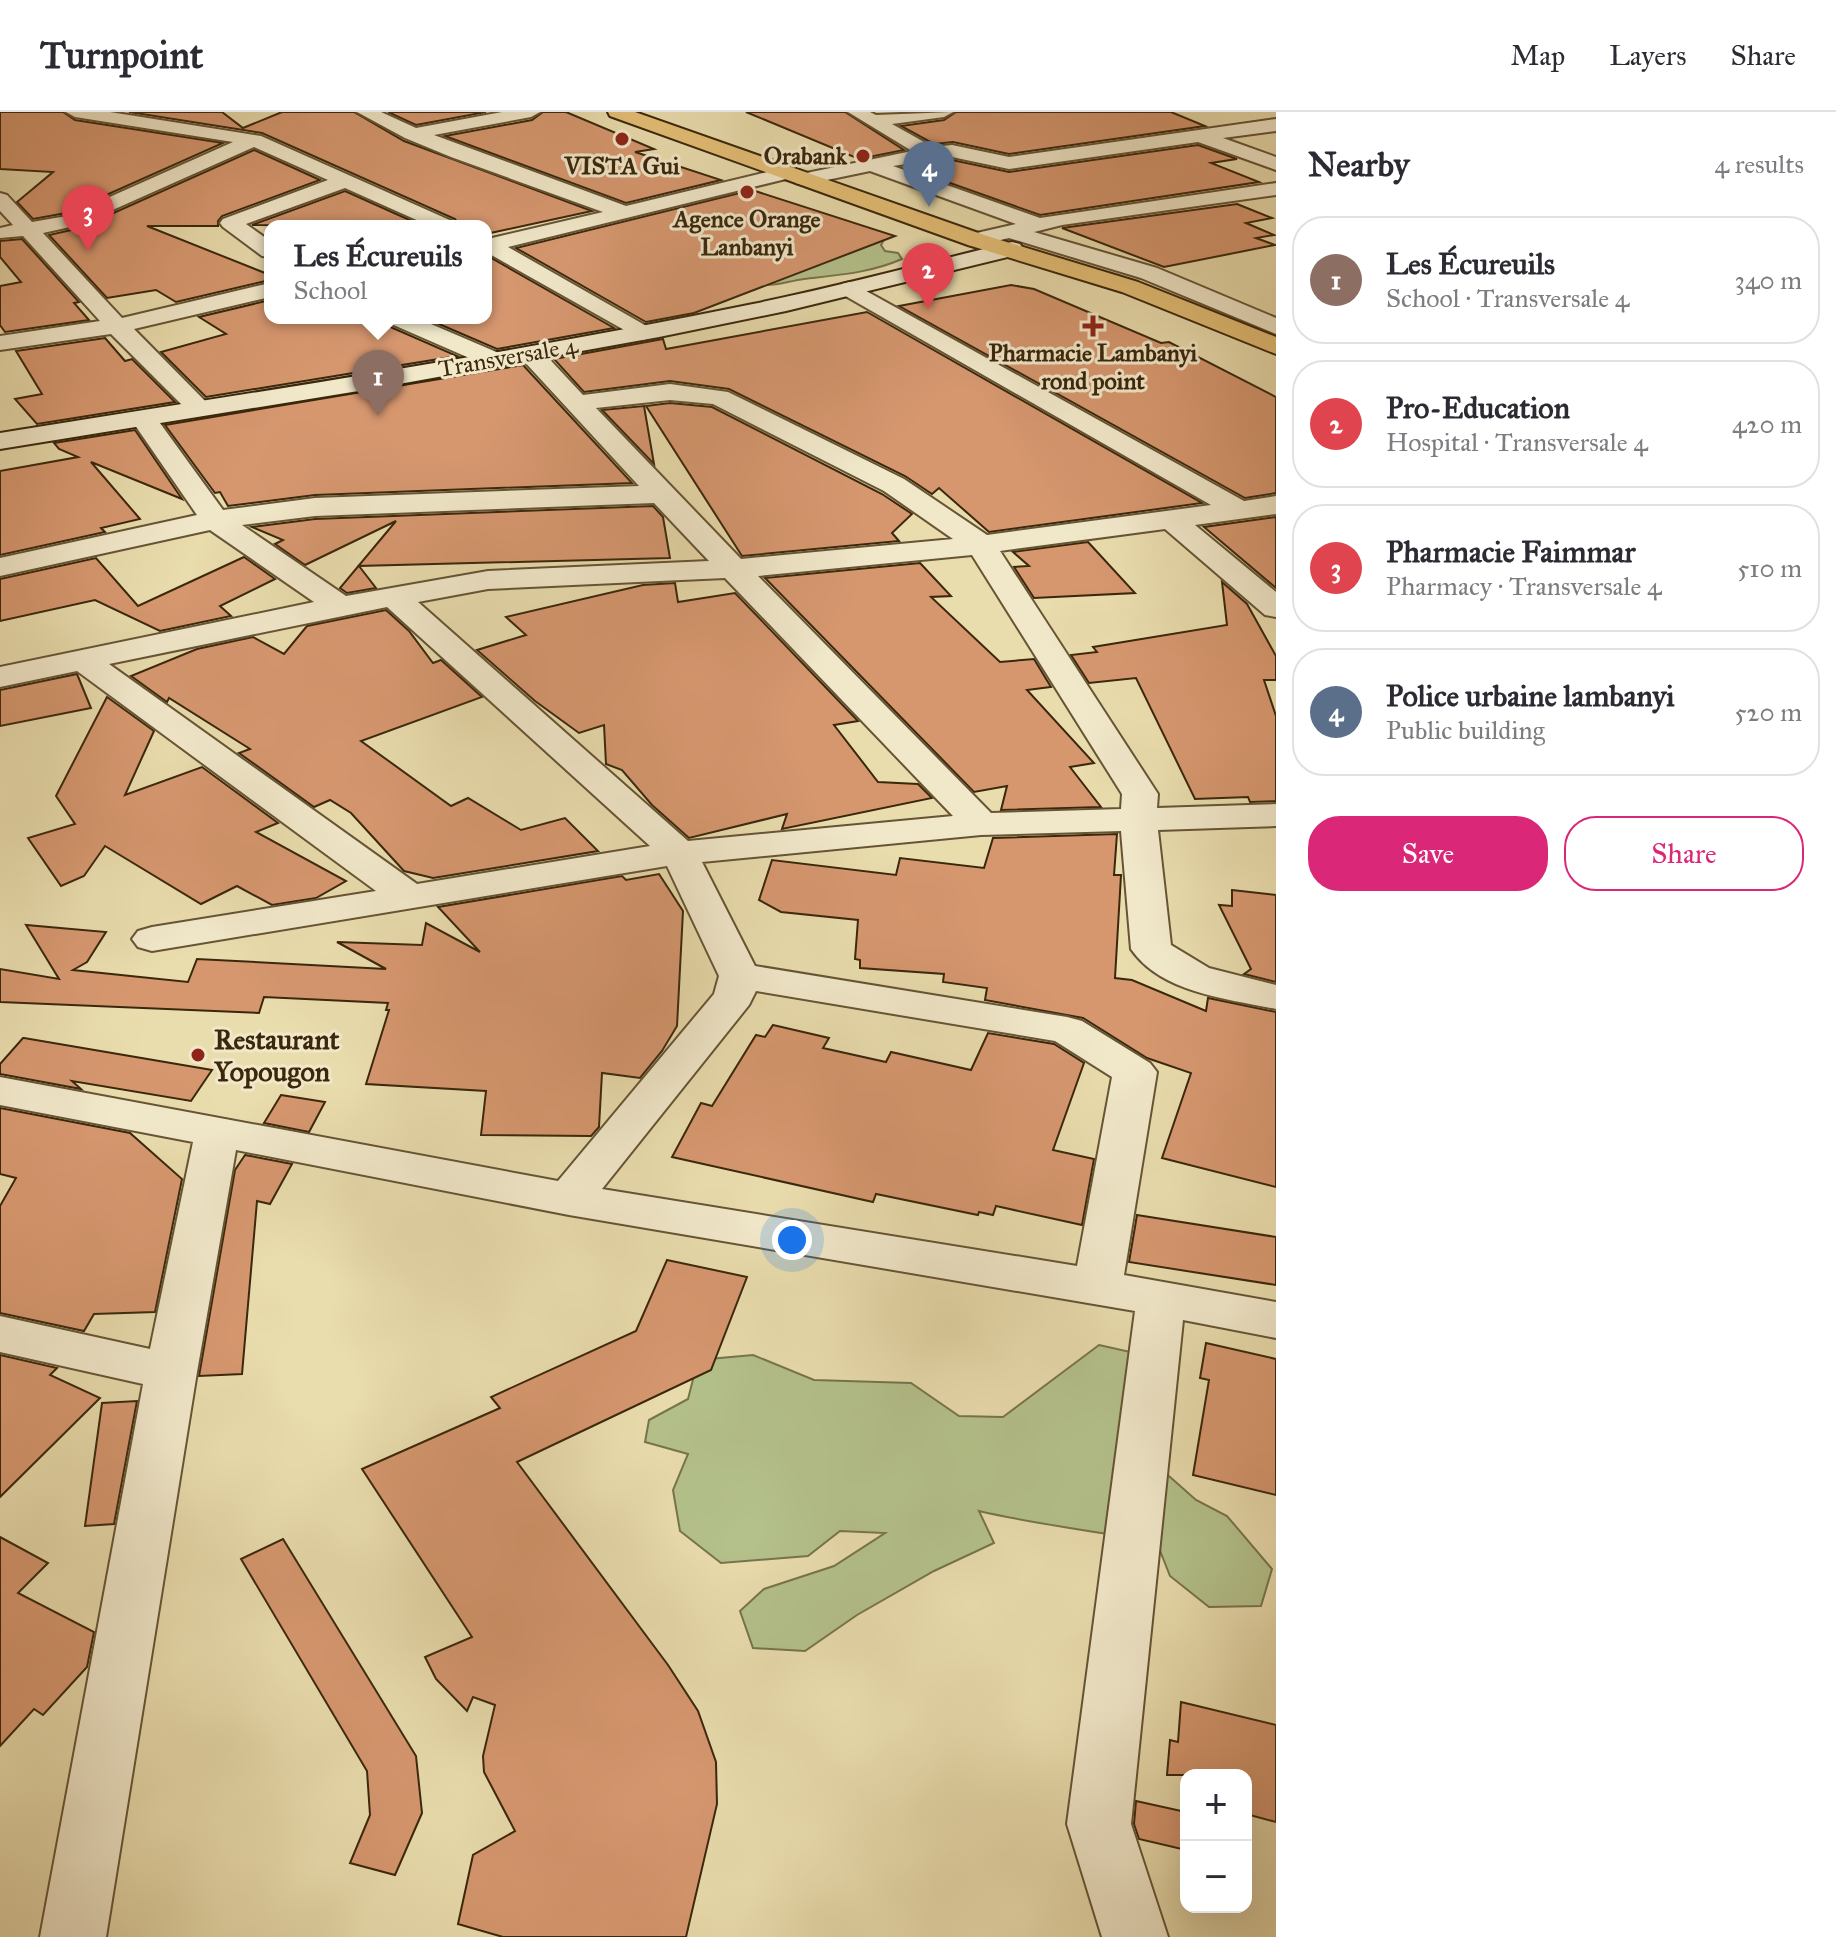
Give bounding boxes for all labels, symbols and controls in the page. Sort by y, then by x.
text: Turnpoint [40,32,203,78]
text: Map [1510,38,1565,73]
text: Layers [1609,38,1687,73]
text: Share [1731,38,1796,73]
marker: VISTA Gui [613,130,631,148]
place label: Orabank [764,141,848,171]
pin: 4 [903,141,955,207]
text: Nearby [1308,144,1410,185]
marker: Orabank [854,147,872,165]
text: 4 results [1715,148,1804,180]
place label: VISTA Gui [563,151,680,181]
marker: Agence Orange Lanbanyi [738,183,756,201]
pin: 3 [62,185,114,251]
place label: Agence Orange Lanbanyi [671,204,821,262]
popup [264,220,492,324]
text: Les Écureuils [293,238,463,274]
pin: 2 [902,243,954,309]
text: Les Écureuils [1386,246,1555,282]
text: 1 [1331,264,1341,296]
text: 340 m [1735,264,1802,296]
text: School [293,274,367,306]
text: School · Transversale 4 [1386,282,1629,314]
marker: Pharmacie Lambanyi rond point [1084,317,1102,335]
street label: Transversale 4 [436,330,581,384]
place label: Pharmacie Lambanyi rond point [989,338,1198,396]
pin: 1 [352,350,404,416]
text: Pro-Education [1386,390,1570,426]
text: 2 [1330,408,1342,440]
text: 420 m [1732,408,1802,440]
text: Hospital · Transversale 4 [1386,426,1648,458]
text: Pharmacie Faimmar [1386,534,1636,570]
text: 3 [1331,552,1341,584]
text: 510 m [1737,552,1802,584]
text: Pharmacy · Transversale 4 [1386,570,1661,602]
text: Police urbaine lambanyi [1386,678,1675,714]
text: 4 [1329,696,1343,728]
text: 520 m [1735,696,1802,728]
text: Public building [1386,714,1545,746]
button: Save [1308,816,1548,891]
button: Share [1564,816,1804,891]
place label: Restaurant Yopougon [213,1022,339,1089]
marker: Restaurant Yopougon [189,1046,207,1064]
your location [772,1220,812,1260]
map controls [1180,1769,1252,1913]
button: + [1180,1769,1252,1841]
button: − [1180,1841,1252,1913]

